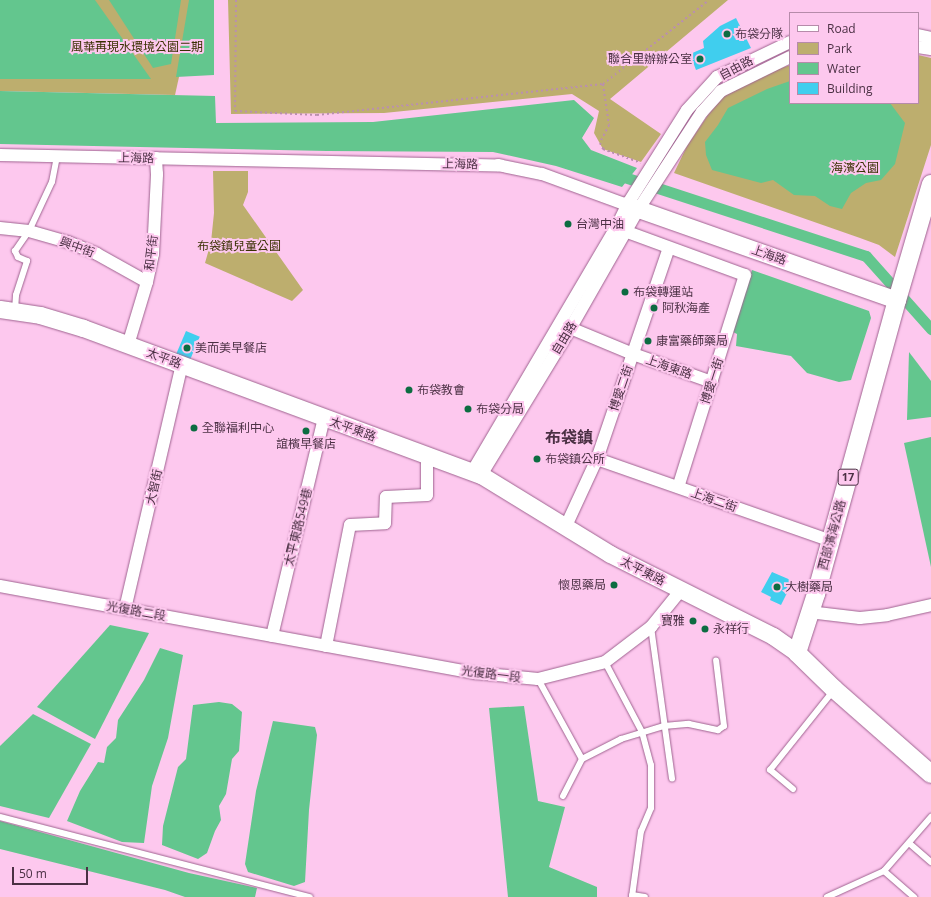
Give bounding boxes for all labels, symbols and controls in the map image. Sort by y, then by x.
legend [789,12,919,104]
text: Road [827,20,856,37]
place label: 布袋分隊 [735,27,783,41]
marker: 布袋分隊 [722,29,732,39]
park label: 風華再現水環境公園二期 [71,40,203,54]
text: Park [827,40,852,57]
place label: 聯合里辦辦公室 [608,52,692,66]
street label: 自由路 [717,53,755,83]
marker: 聯合里辦辦公室 [695,54,705,64]
text: Water [827,60,861,77]
text: Building [827,80,872,97]
street label: 上海路 [118,150,154,166]
street label: 上海路 [442,156,478,172]
park label: 海濱公園 [831,161,879,175]
place label: 台灣中油 [576,217,624,231]
marker: 台灣中油 [563,219,573,229]
street label: 興中街 [58,234,96,260]
street label: 和平街 [142,234,160,272]
park label: 布袋鎮兒童公園 [197,239,281,253]
street label: 上海路 [750,242,788,268]
place label: 布袋轉運站 [633,285,693,299]
marker: 布袋轉運站 [620,287,630,297]
place label: 阿秋海產 [662,301,710,315]
marker: 阿秋海產 [649,303,659,313]
street label: 自由路 [549,319,579,357]
place label: 康富藥師藥局 [656,334,728,348]
marker: 康富藥師藥局 [643,336,653,346]
place label: 美而美早餐店 [195,341,267,355]
marker: 美而美早餐店 [182,343,192,353]
street label: 太平路 [145,345,183,371]
street label: 上海東路 [644,352,694,382]
street label: 博愛一街 [698,356,726,406]
street label: 博愛二街 [606,363,636,413]
place label: 布袋教會 [417,383,465,397]
marker: 布袋教會 [404,385,414,395]
place label: 布袋分局 [476,402,524,416]
marker: 布袋分局 [463,404,473,414]
street label: 太平東路 [328,414,378,444]
place label: 全聯福利中心 [202,421,274,435]
marker: 全聯福利中心 [189,423,199,433]
marker: 誼檳早餐店 [301,426,311,436]
district label: 布袋鎮 [545,427,593,447]
place label: 誼檳早餐店 [276,437,336,451]
place label: 布袋鎮公所 [545,452,605,466]
marker: 布袋鎮公所 [532,454,542,464]
street label: 大智街 [143,468,165,506]
road number: 17 [837,468,859,486]
street label: 上海二街 [689,485,739,515]
street label: 太平東路549巷 [281,486,315,568]
street label: 西部濱海公路 [816,498,848,572]
street label: 太平東路 [618,554,668,588]
place label: 懷恩藥局 [558,578,606,592]
marker: 懷恩藥局 [609,580,619,590]
place label: 大樹藥局 [785,580,833,594]
marker: 大樹藥局 [772,582,782,592]
street label: 光復路二段 [105,599,167,623]
place label: 寶雅 [661,614,685,628]
marker: 寶雅 [688,616,698,626]
place label: 永祥行 [713,622,749,636]
marker: 永祥行 [700,624,710,634]
street label: 光復路一段 [460,663,522,685]
scale bar [14,859,90,885]
text: 50 m [19,865,47,882]

